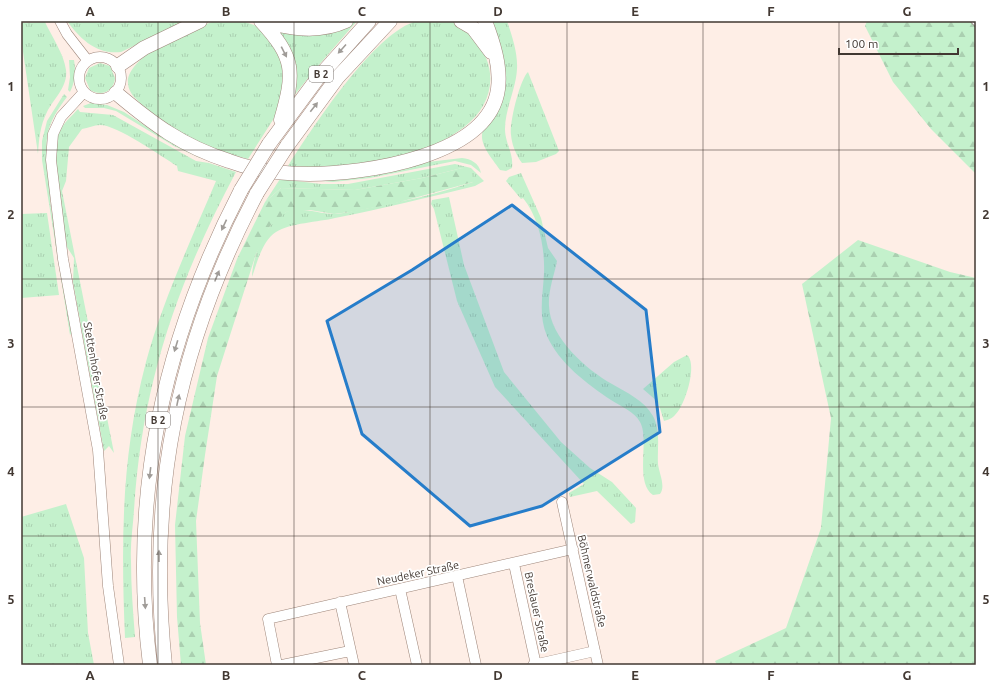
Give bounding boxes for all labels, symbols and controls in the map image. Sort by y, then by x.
text: A [85,4,95,18]
text: B [222,4,231,18]
text: C [358,4,367,18]
text: D [493,4,503,18]
text: E [631,4,639,18]
text: F [767,4,775,18]
text: G [903,4,912,18]
scale bar [839,30,958,56]
text: 100 m [845,37,878,50]
one-way arrow [338,45,347,54]
one-way arrow [281,46,287,58]
road number: B 2 [309,66,333,82]
text: 1 [7,79,15,93]
text: 1 [982,79,990,93]
one-way arrow [310,102,318,113]
text: 2 [7,207,15,221]
text: 2 [982,207,990,221]
one-way arrow [221,219,227,231]
one-way arrow [215,269,221,281]
street label: Stettenhofer Straße [81,321,111,421]
text: 3 [7,336,15,350]
text: 3 [982,336,990,350]
one-way arrow [173,340,179,352]
one-way arrow [175,393,181,406]
road number: B 2 [146,412,170,428]
text: 4 [7,464,15,478]
text: 4 [982,464,990,478]
one-way arrow [147,467,153,479]
street label: Böhmerwaldstraße [575,533,609,629]
one-way arrow [156,549,162,562]
street label: Neudeker Straße [376,558,460,588]
street label: Breslauer Straße [523,571,551,653]
text: 5 [7,592,15,606]
text: 5 [982,592,990,606]
one-way arrow [141,597,148,609]
text: A [85,668,95,682]
text: B [222,668,231,682]
text: C [358,668,367,682]
text: D [493,668,503,682]
text: E [631,668,639,682]
text: F [767,668,775,682]
text: G [903,668,912,682]

